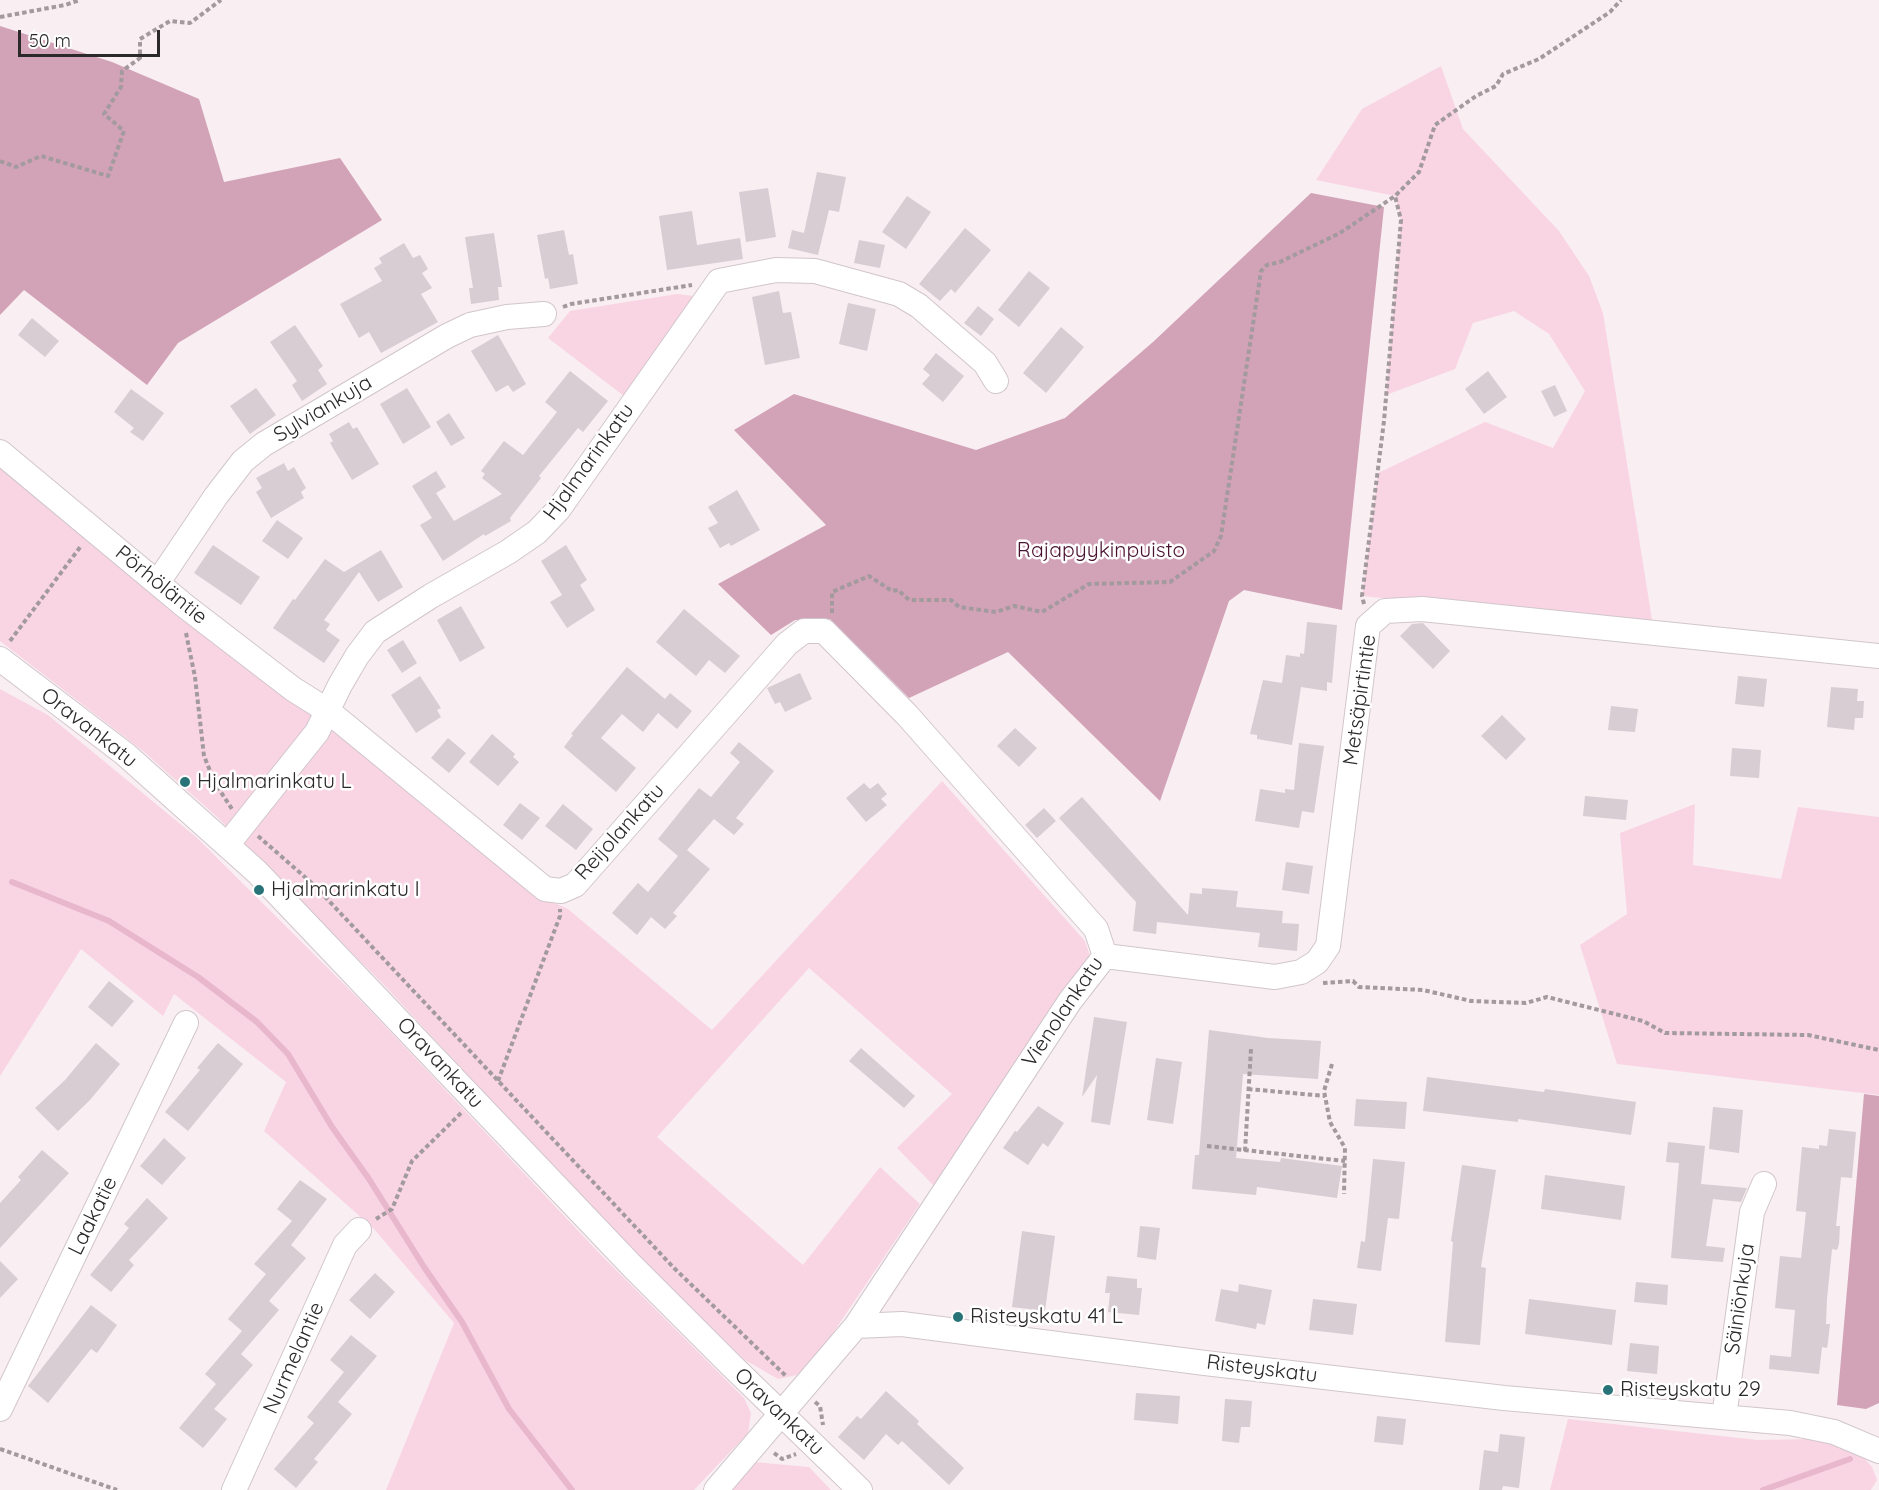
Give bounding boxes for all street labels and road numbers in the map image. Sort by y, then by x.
street label: Sylviankuja [269,370,377,448]
street label: Hjalmarinkatu [538,399,640,525]
street label: Pörhöläntie [110,540,212,630]
street label: Metsäpirtintie [1338,633,1382,767]
street label: Oravankatu [36,683,142,773]
street label: Reijolankatu [570,778,670,886]
street label: Vienolankatu [1017,952,1109,1072]
street label: Oravankatu [391,1012,489,1114]
street label: Laakatie [63,1173,123,1259]
street label: Säiniönkuja [1720,1242,1760,1356]
street label: Nurmelantie [258,1298,330,1418]
street label: Risteyskatu [1205,1350,1319,1388]
street label: Oravankatu [729,1363,829,1461]

